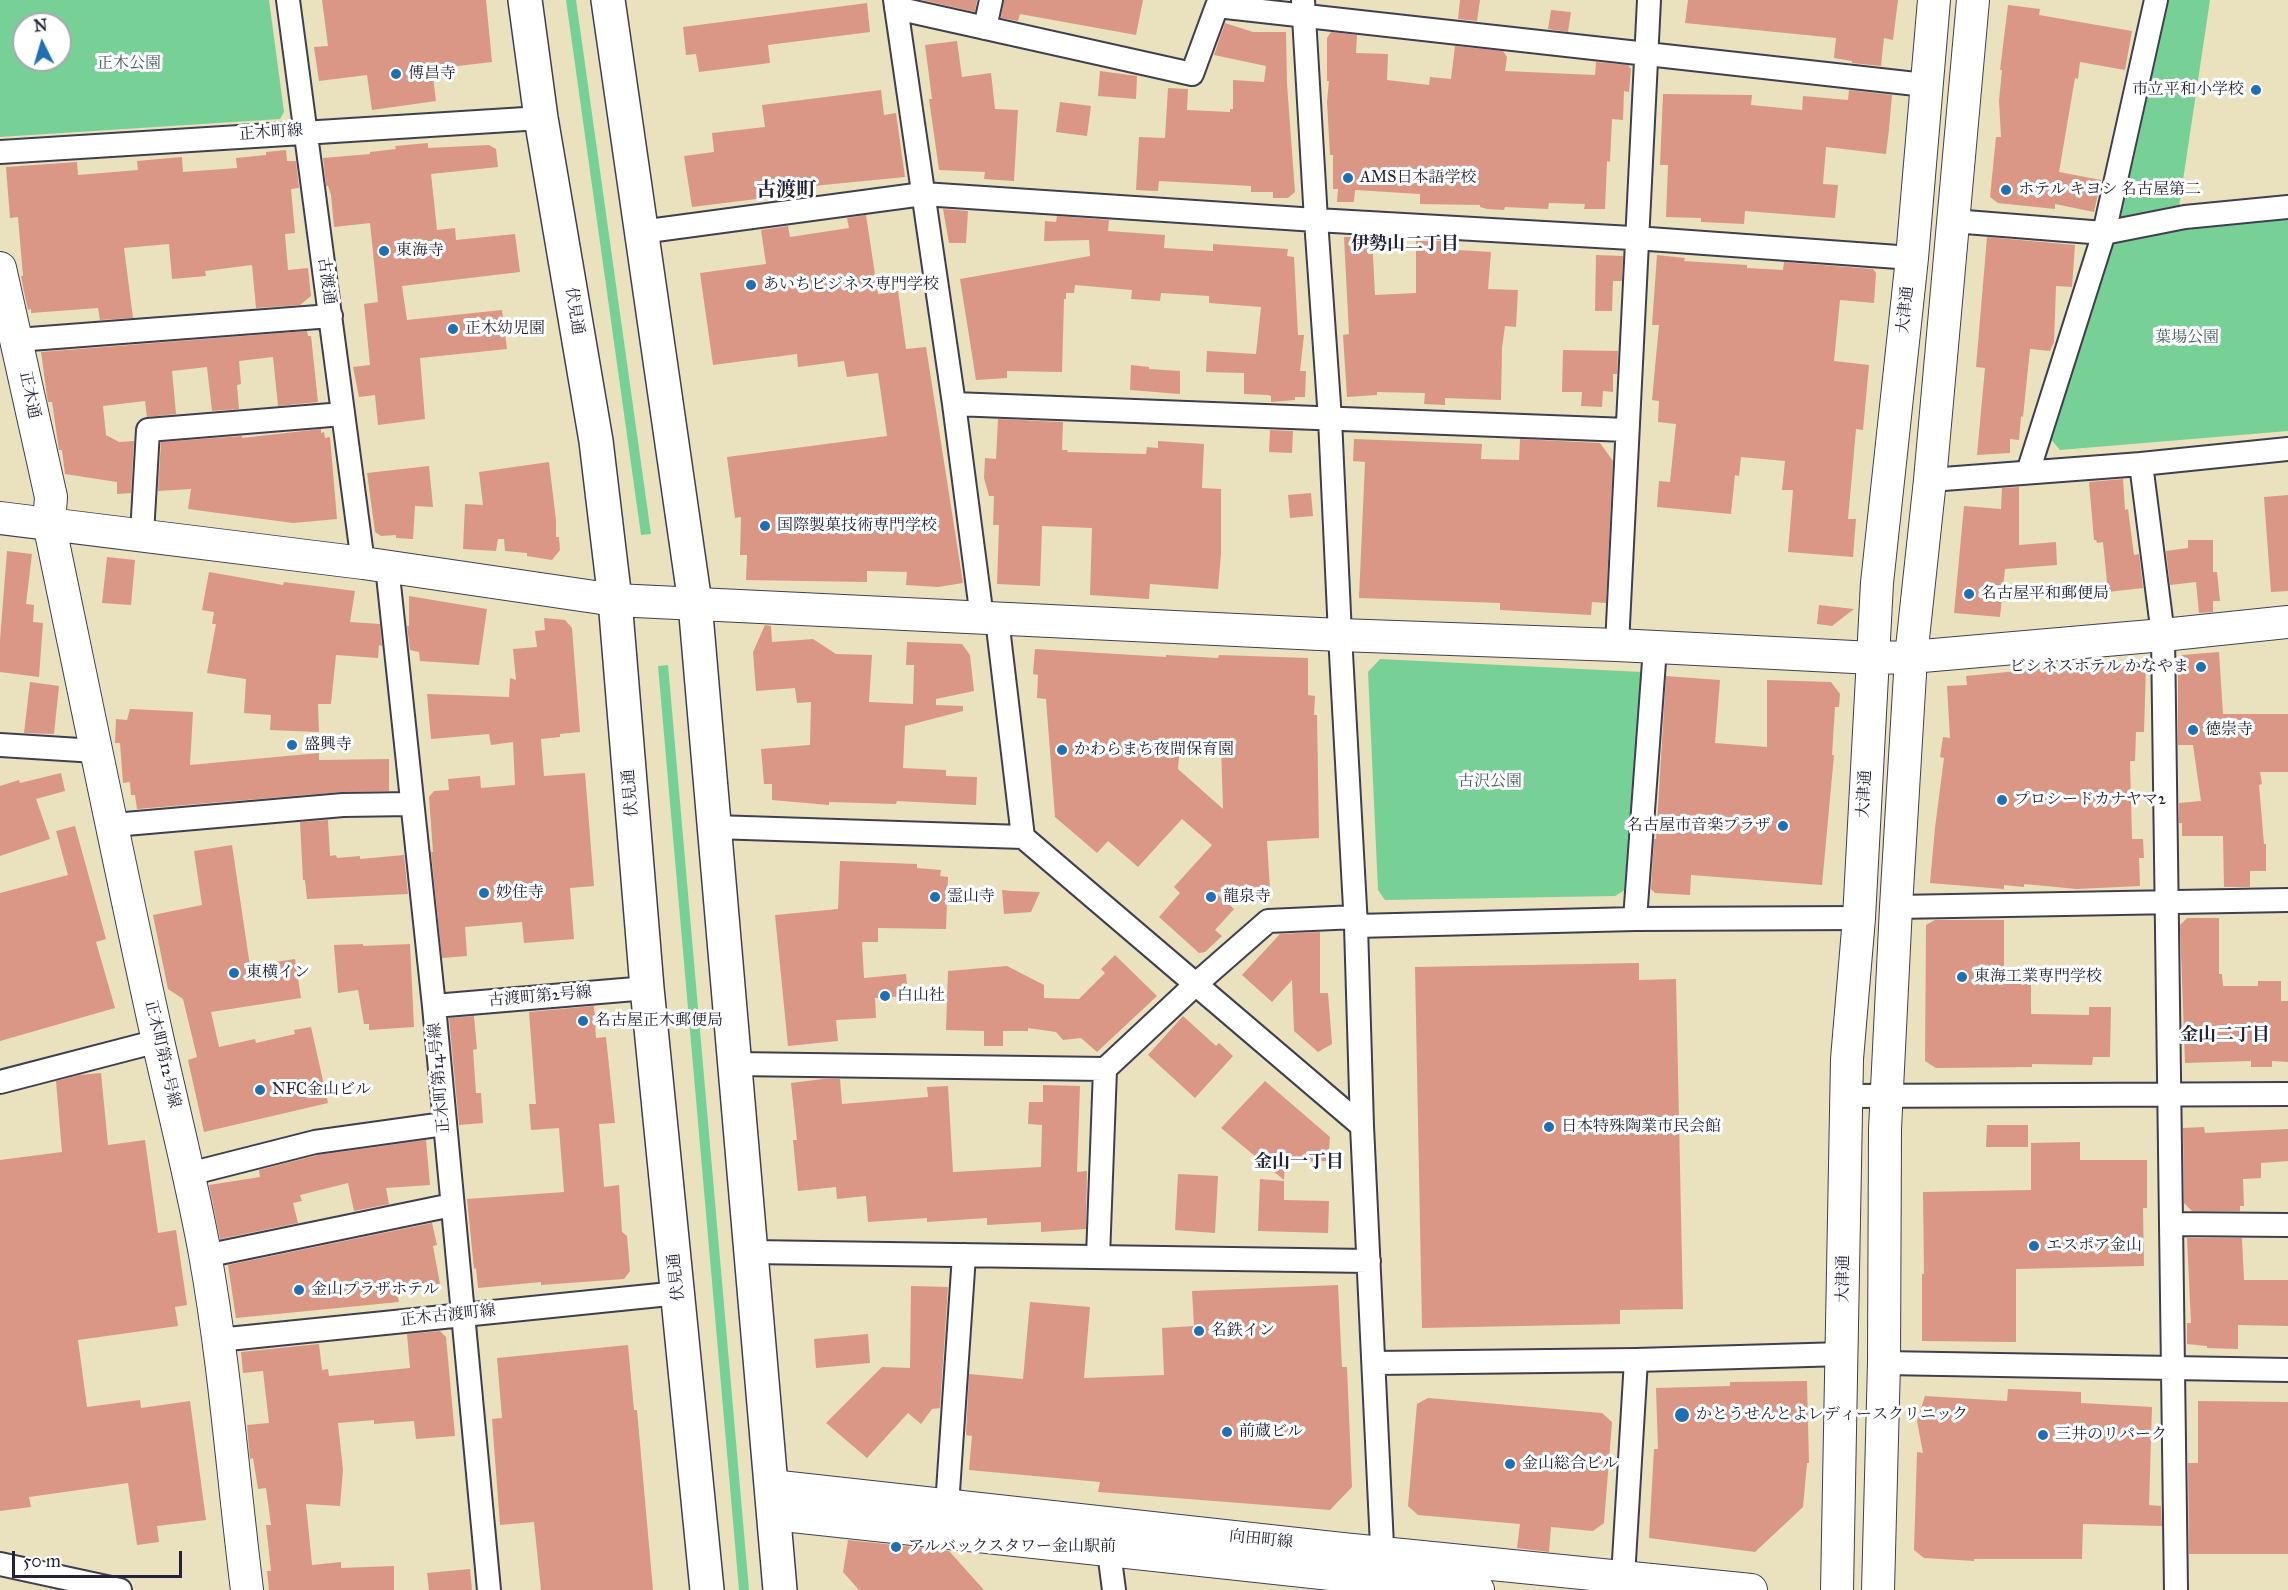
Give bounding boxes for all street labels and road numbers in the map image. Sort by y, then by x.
street label: 正木町線 [238,121,304,145]
street label: 古渡通 [313,256,339,306]
street label: 大津通 [1894,285,1918,335]
street label: 伏見通 [561,286,587,336]
street label: 正木通 [15,370,43,420]
street label: 伏見通 [619,768,643,818]
street label: 大津通 [1854,770,1876,818]
street label: 古渡町第2号線 [487,983,593,1011]
street label: 正木町第12号線 [140,998,184,1110]
street label: 正木町第14号線 [426,1022,454,1134]
street label: 伏見通 [665,1252,689,1302]
street label: 大津通 [1834,1255,1854,1303]
street label: 正木古渡町線 [399,1301,497,1331]
street label: 向田町線 [1228,1527,1294,1553]

